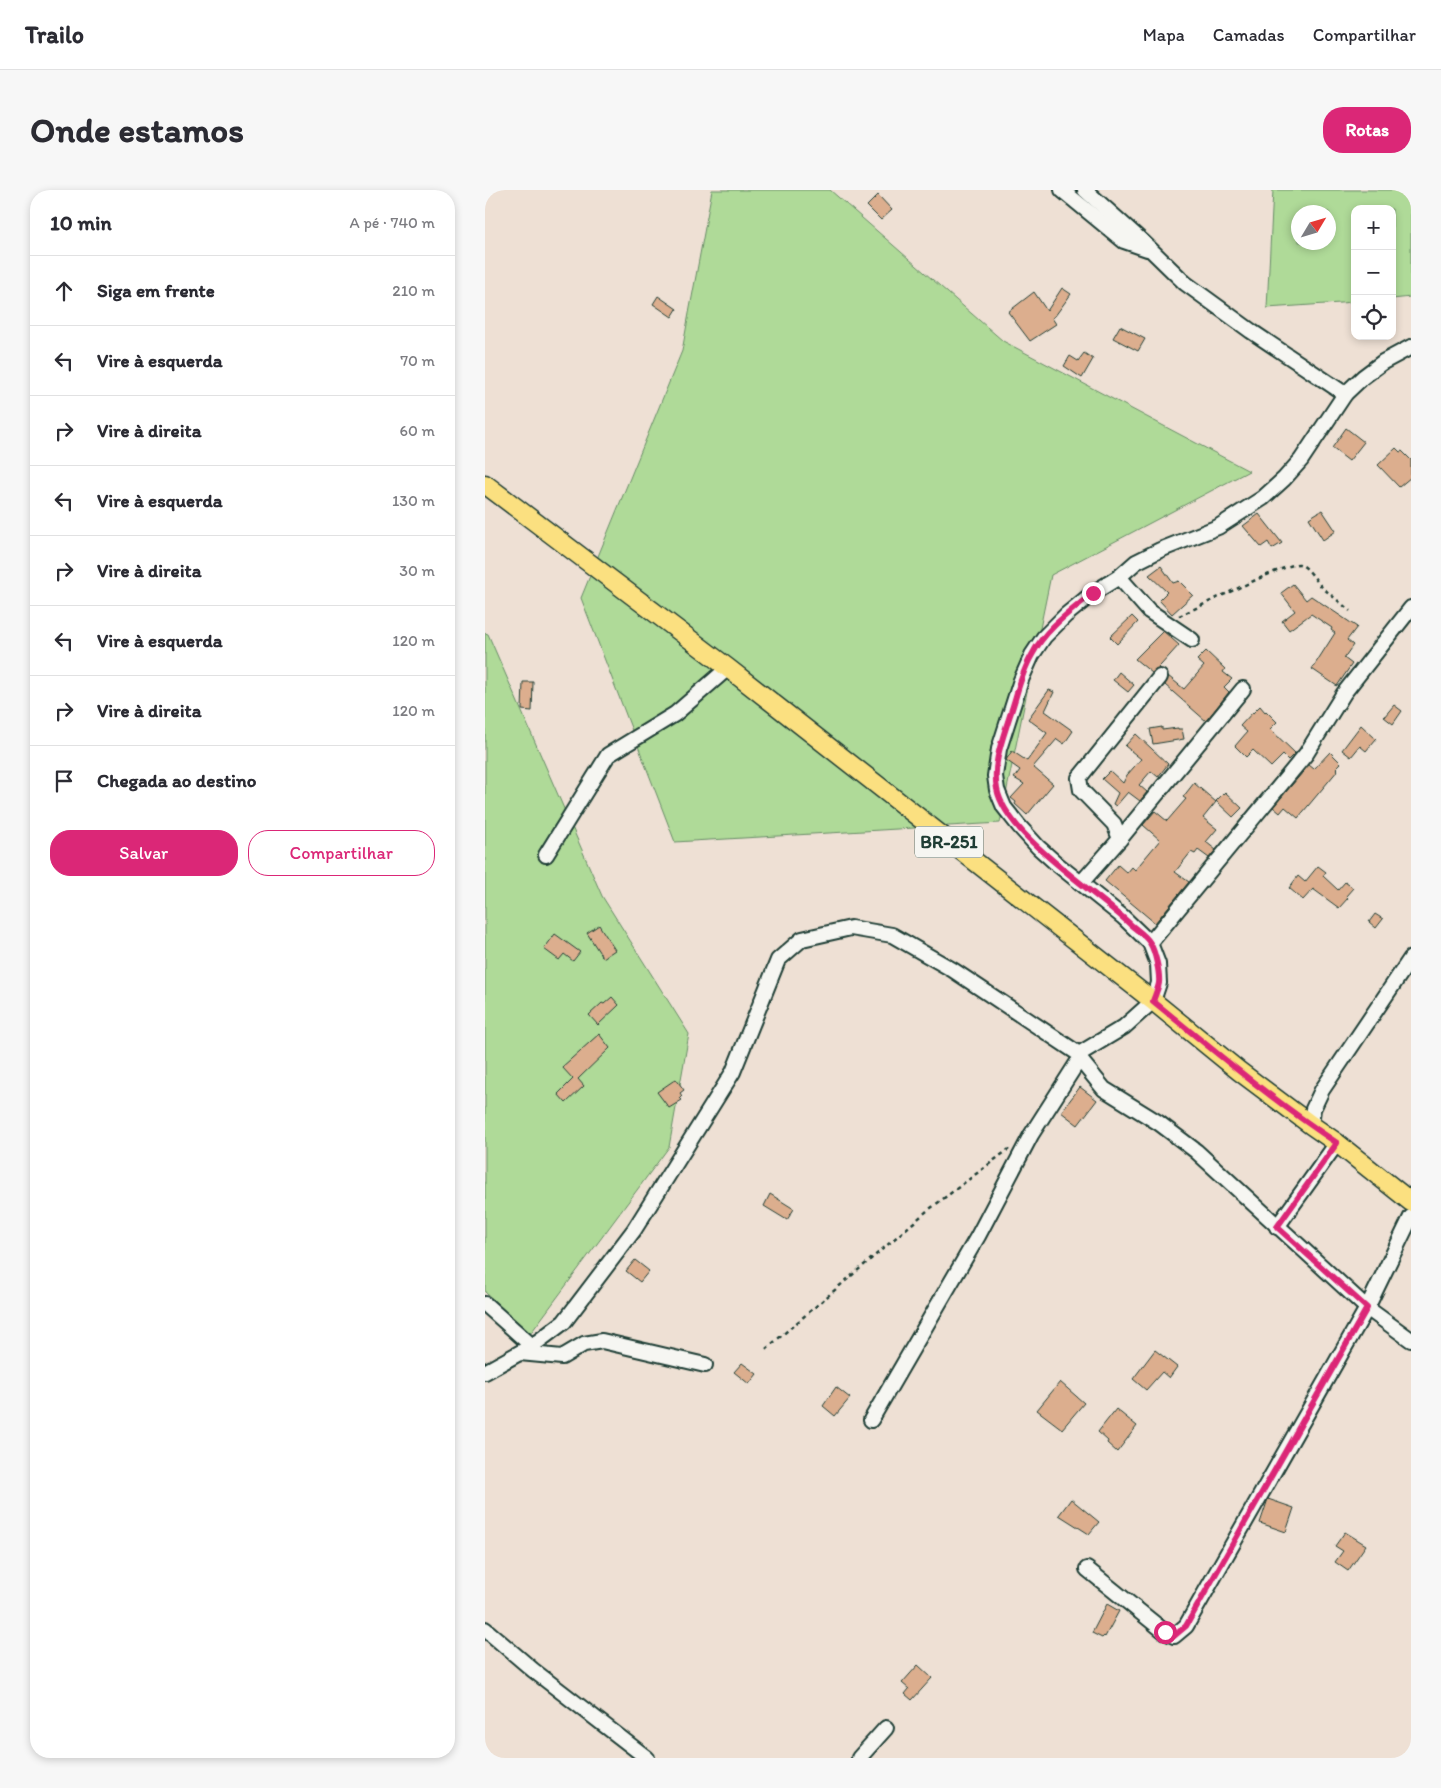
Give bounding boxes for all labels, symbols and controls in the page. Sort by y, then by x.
text: Trailo [25,20,84,49]
text: Mapa [1143,24,1185,46]
text: Camadas [1213,24,1285,46]
text: Compartilhar [1313,24,1416,46]
button: Rotas [1323,107,1411,153]
text: Onde estamos [30,109,244,151]
north arrow [1291,205,1336,250]
map controls [1351,205,1396,340]
button: + [1351,205,1396,250]
text: 10 min [50,210,112,235]
text: A pé · 740 m [350,213,435,232]
button: − [1351,250,1396,295]
icon: ahead [50,277,78,305]
text: Siga em frente [97,279,215,302]
text: 210 m [392,281,435,300]
button: locate [1351,295,1396,340]
icon: left [50,347,78,375]
text: Vire à esquerda [97,349,223,372]
text: 70 m [400,351,435,370]
icon: right [50,417,78,445]
text: Vire à direita [97,419,202,442]
text: 60 m [400,421,435,440]
icon: left [50,487,78,515]
text: Vire à esquerda [97,489,223,512]
text: 130 m [392,491,435,510]
icon: right [50,557,78,585]
text: Vire à direita [97,559,202,582]
text: 30 m [399,561,435,580]
route end [1082,582,1105,605]
icon: left [50,627,78,655]
text: Vire à esquerda [97,629,223,652]
text: 120 m [392,631,435,650]
icon: right [50,697,78,725]
text: Vire à direita [97,699,202,722]
text: 120 m [392,701,435,720]
icon: arrive [50,767,78,795]
text: Chegada ao destino [97,769,256,792]
road number: BR-251 [915,826,983,858]
button: Salvar [50,830,238,876]
button: Compartilhar [248,830,435,876]
route start [1154,1621,1177,1644]

